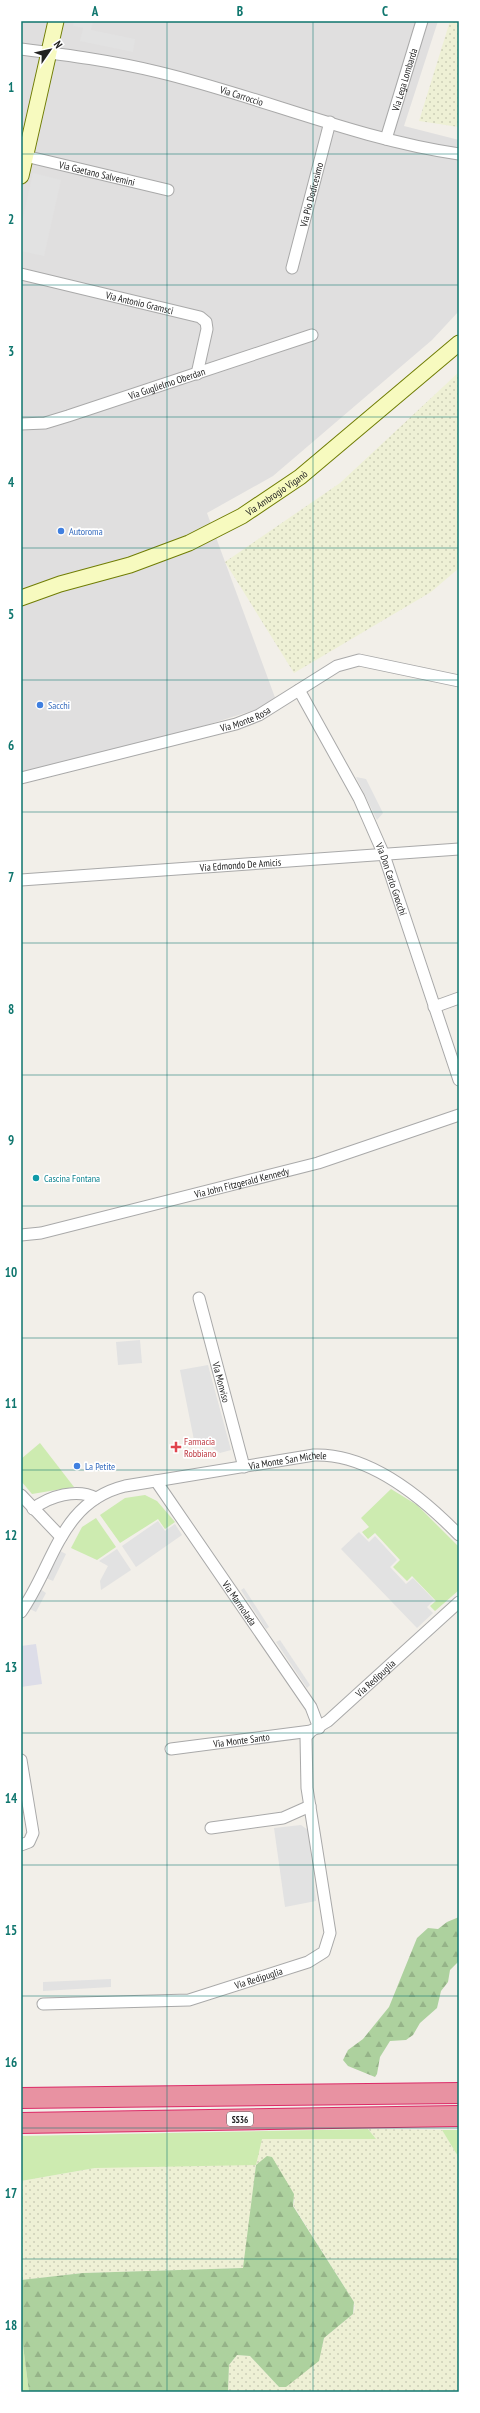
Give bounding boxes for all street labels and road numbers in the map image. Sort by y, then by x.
street label: Via Lega Lombarda [388,47,420,114]
street label: Via Carroccio [218,82,265,108]
street label: Via Gaetano Salvemini [57,158,136,188]
street label: Via Pio Dodicesimo [296,161,326,229]
street label: Via Antonio Gramsci [104,288,175,317]
street label: Via Guglielmo Oberdan [126,364,207,402]
street label: Via Ambrogio Viganò [242,467,310,519]
street label: Via Monte Rosa [218,703,273,735]
street label: Via Don Carlo Gnocchi [372,840,410,917]
street label: Via Edmondo De Amicis [198,855,282,874]
street label: Via John Fitzgerald Kennedy [192,1164,290,1201]
street label: Via Monviso [209,1359,233,1404]
street label: Via Monte San Michele [247,1448,327,1472]
street label: Via Marmolada [219,1577,260,1628]
street label: Via Redipuglia [352,1657,398,1700]
street label: Via Monte Santo [212,1730,270,1750]
street label: Via Redipuglia [232,1964,284,1992]
road number: SS36 [227,2112,253,2126]

